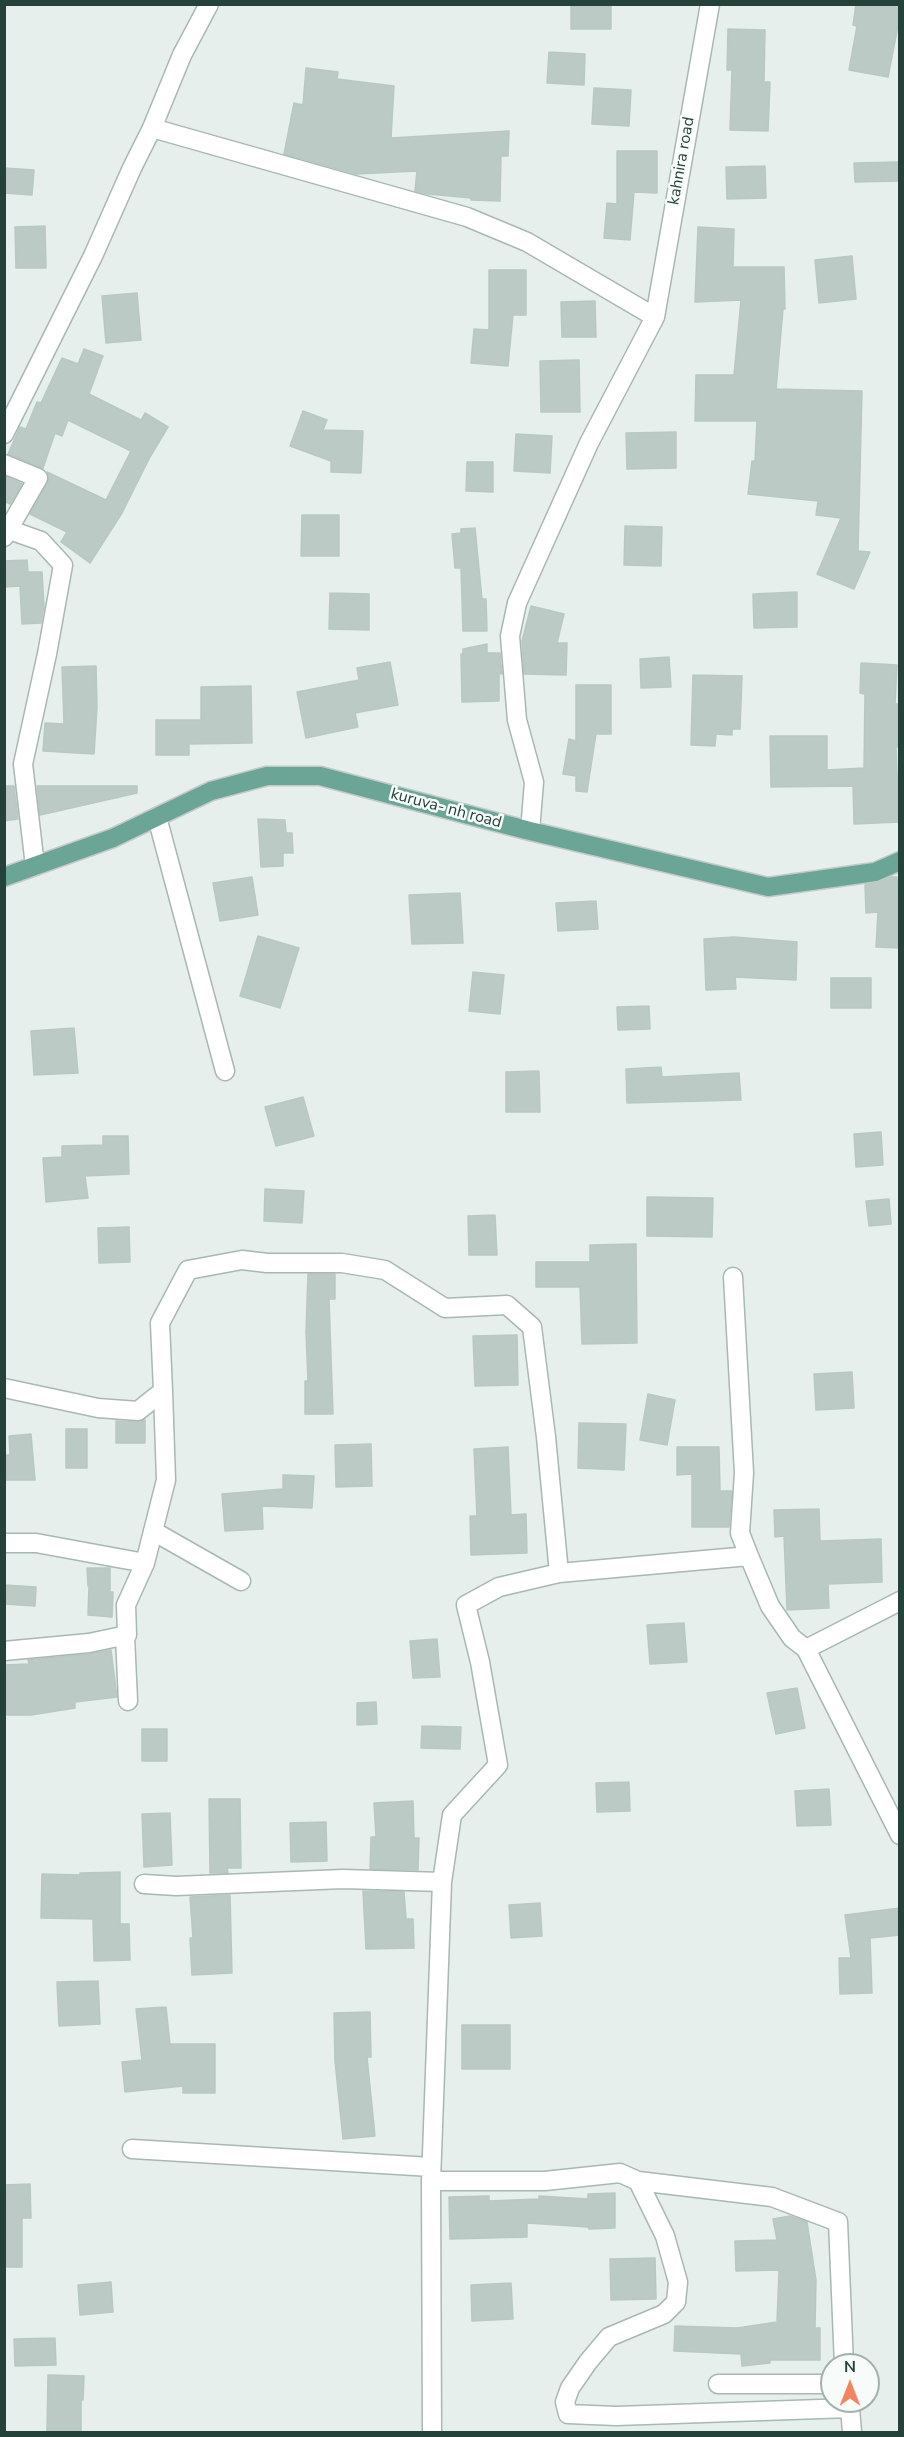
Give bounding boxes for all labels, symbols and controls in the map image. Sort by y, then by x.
street label: kahnira road [665,116,699,206]
street label: kuruva- nh road [389,785,503,833]
north arrow [820,2353,880,2413]
text: N [844,2356,856,2378]

